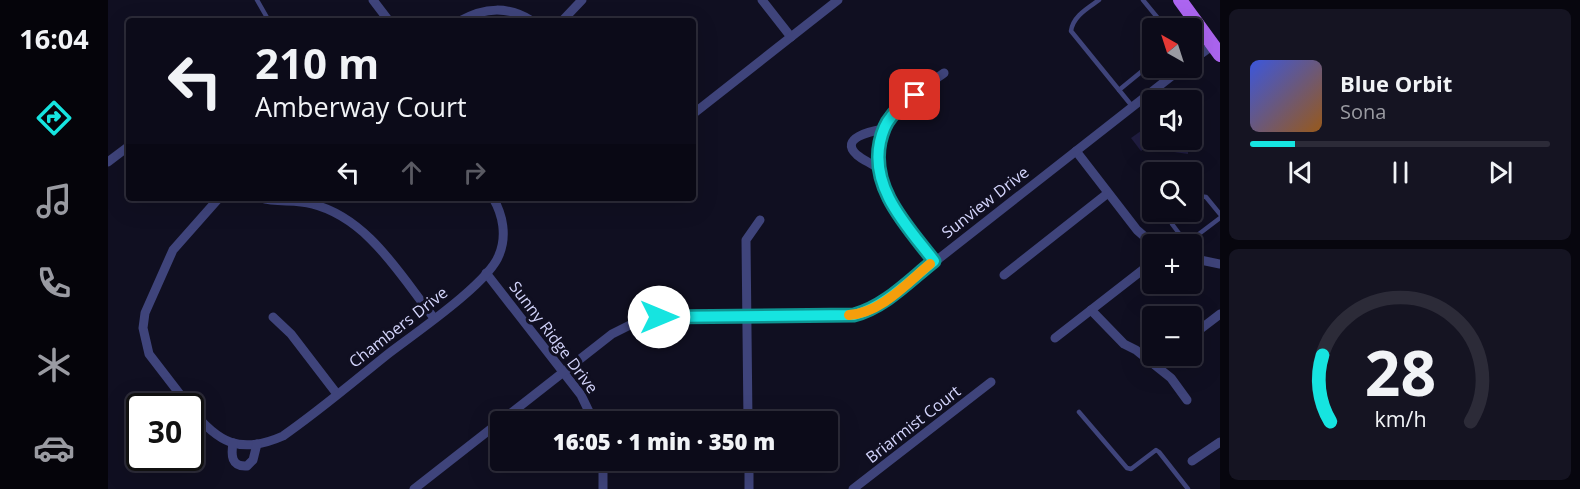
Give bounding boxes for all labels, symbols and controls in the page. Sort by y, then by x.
north arrow [1142,18,1202,78]
map controls [1142,18,1202,366]
text: 16:04 [19,20,89,57]
text: 210 m [255,34,379,91]
icon: left [156,42,234,120]
text: Blue Orbit [1340,68,1452,98]
pin [889,69,940,120]
icon: arrive [898,78,931,111]
text: Amberway Court [255,88,467,125]
button: sound [1142,90,1202,150]
icon: directions [33,97,75,139]
text: Sona [1340,98,1386,125]
icon: left [332,156,365,189]
icon: ahead [395,156,428,189]
icon: right [458,156,491,189]
icon: previous [1284,156,1317,189]
icon: pause [1384,156,1417,189]
icon: next [1484,156,1517,189]
street label: Sunview Drive [937,161,1033,243]
button: search [1142,162,1202,222]
icon: music [33,180,75,222]
button: + [1142,234,1202,294]
icon: phone [33,262,75,304]
street label: Sunny Ridge Drive [505,276,603,398]
street label: Chambers Drive [344,281,452,373]
position arrow [627,285,691,349]
button: − [1142,306,1202,366]
text: 28 [1364,329,1436,414]
icon: climate [33,344,75,386]
street label: Briarmist Court [861,380,965,468]
speed limit sign: 30 [126,393,204,471]
text: km/h [1374,404,1426,433]
text: 16:05 · 1 min · 350 m [553,426,775,456]
icon: car [33,427,75,469]

